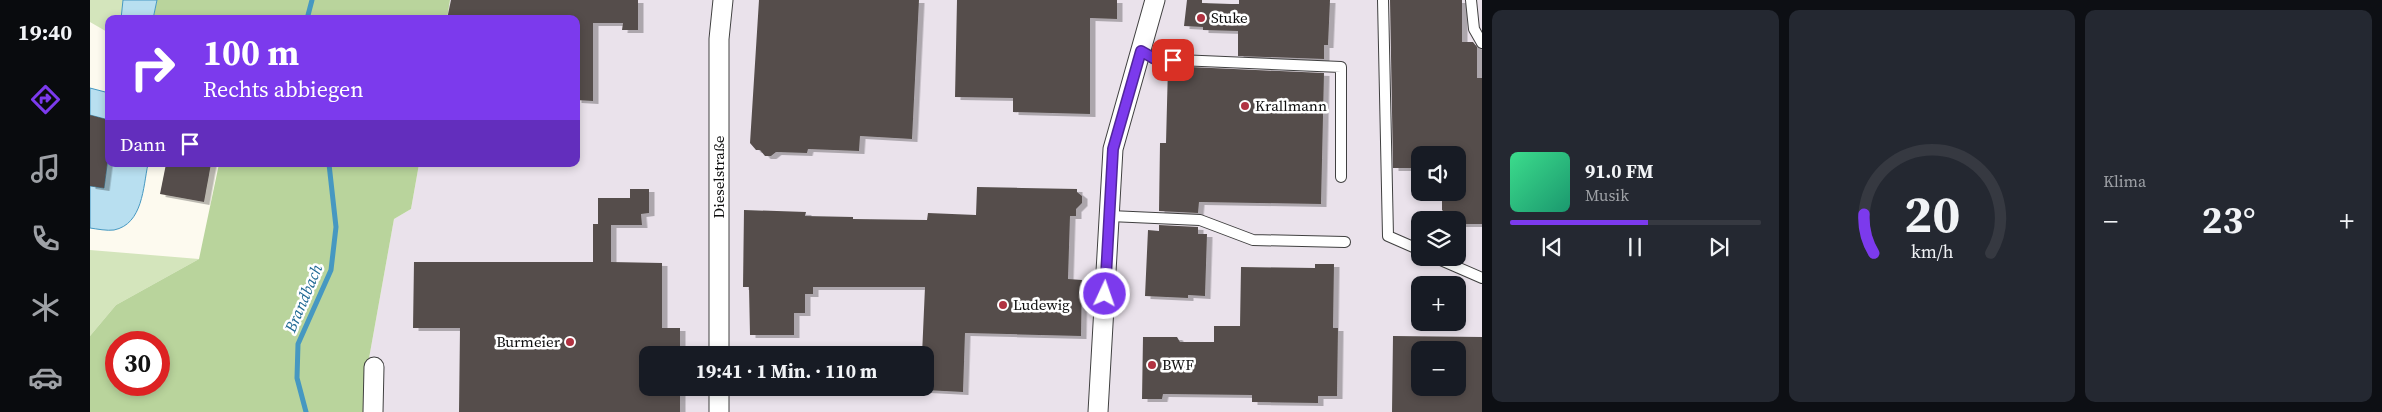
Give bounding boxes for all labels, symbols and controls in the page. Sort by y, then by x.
place label: Stuke [1211,7,1248,28]
marker: Stuke [1195,12,1207,24]
text: 19:40 [18,17,72,47]
text: 100 m [203,29,299,77]
icon: right [120,35,185,100]
pin [1152,39,1194,81]
icon: arrive [1159,46,1187,74]
text: Rechts abbiegen [203,74,364,104]
icon: directions [28,82,63,117]
place label: Krallmann [1255,95,1327,116]
marker: Krallmann [1239,100,1251,112]
icon: arrive [176,130,204,158]
text: Dann [120,131,166,157]
street label: Dieselstraße [708,135,729,218]
map controls [1411,146,1466,396]
button: sound [1411,146,1466,201]
icon: music [28,151,63,186]
text: 91.0 FM [1585,158,1654,184]
text: Klima [2103,170,2146,192]
text: 20 [1904,178,1960,249]
text: Musik [1585,184,1629,206]
text: 23° [2202,194,2255,246]
text: − [2103,202,2118,240]
text: + [2339,202,2354,240]
button: layers [1411,211,1466,266]
icon: phone [28,221,63,256]
icon: previous [1538,233,1566,261]
icon: pause [1621,233,1649,261]
icon: next [1705,233,1733,261]
text: km/h [1911,239,1953,264]
water label: Brandbach [278,260,327,336]
position arrow [1078,267,1130,319]
button: + [1411,276,1466,331]
icon: climate [28,290,63,325]
place label: Ludewig [1013,294,1070,315]
marker: Ludewig [997,299,1009,311]
speed limit sign: 30 [105,331,170,396]
place label: Burmeier [496,331,561,352]
marker: Burmeier [564,336,576,348]
button: − [1411,341,1466,396]
place label: BWF [1162,354,1194,375]
text: 19:41 · 1 Min. · 110 m [696,358,877,384]
marker: BWF [1146,359,1158,371]
icon: car [28,360,63,395]

